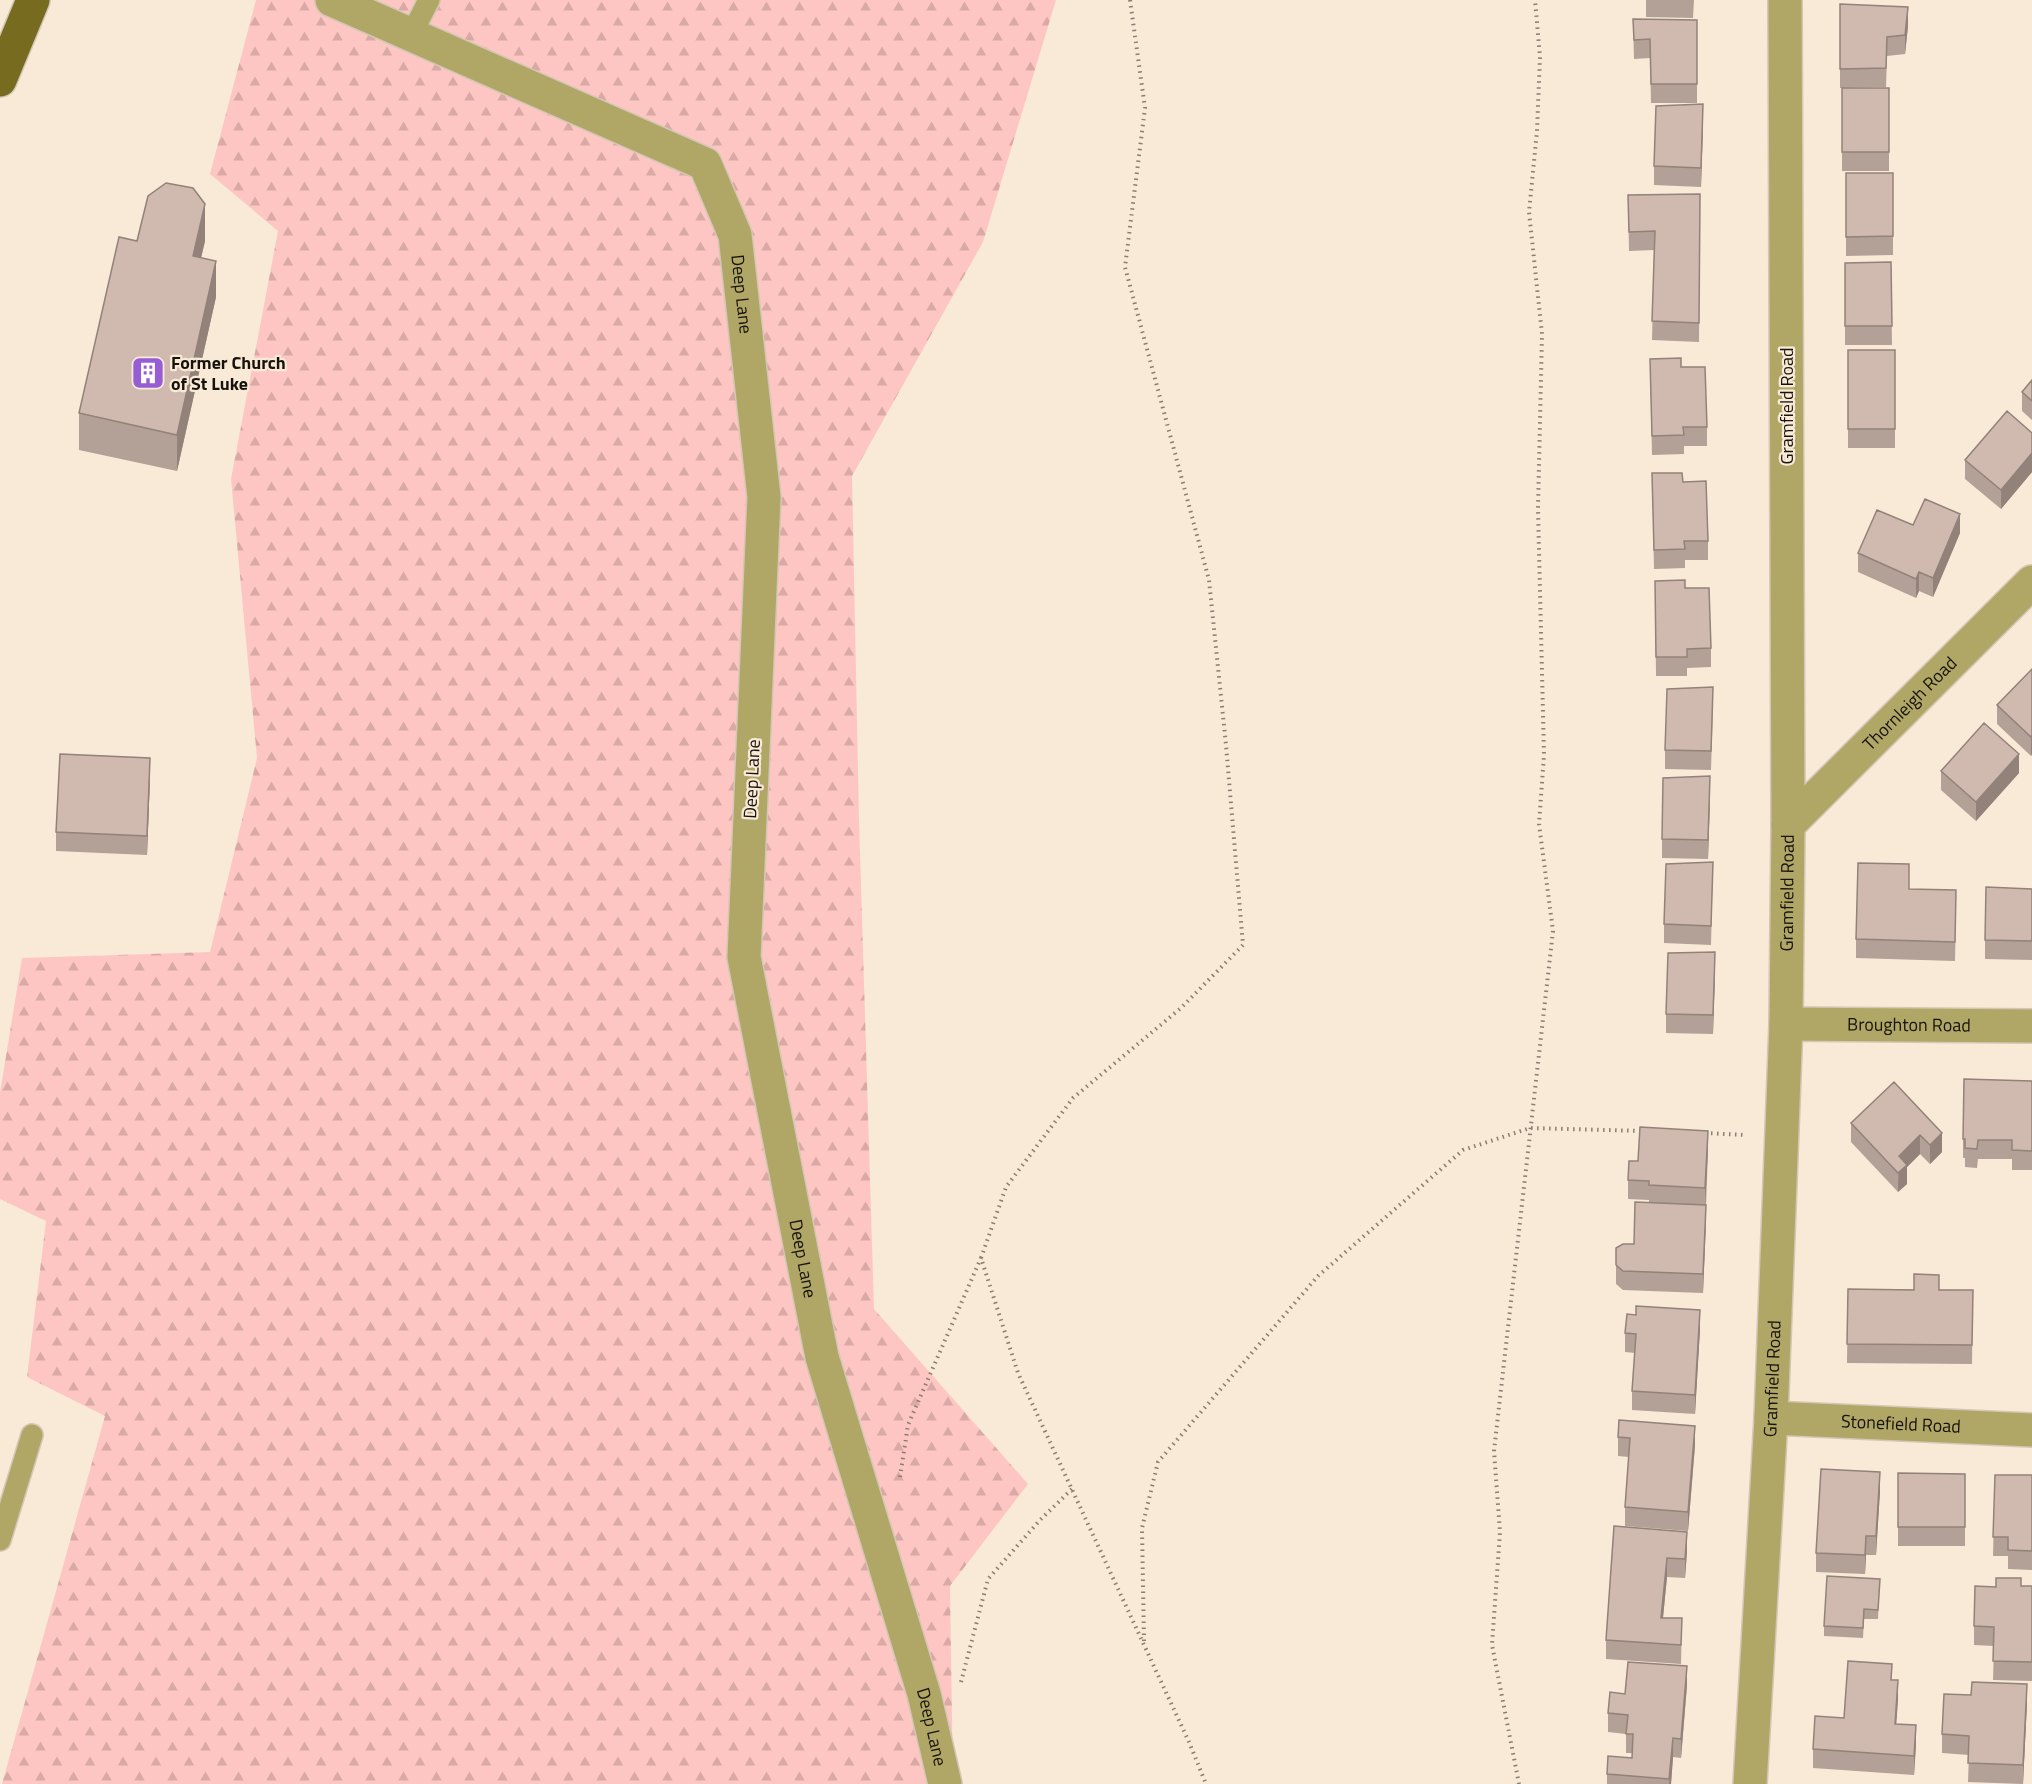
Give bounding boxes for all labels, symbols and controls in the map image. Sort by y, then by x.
street label: Deep Lane [724,253,760,335]
street label: Gramfield Road [1773,348,1800,464]
place label: Former Church of St Luke [171,349,286,397]
building icon: Former Church of St Luke [130,355,166,391]
street label: Thornleigh Road [1856,650,1963,756]
street label: Deep Lane [736,739,767,819]
street label: Gramfield Road [1773,834,1801,952]
street label: Broughton Road [1847,1010,1971,1039]
street label: Deep Lane [782,1217,824,1300]
street label: Gramfield Road [1756,1320,1788,1438]
street label: Stonefield Road [1840,1407,1961,1440]
street label: Deep Lane [910,1684,954,1769]

